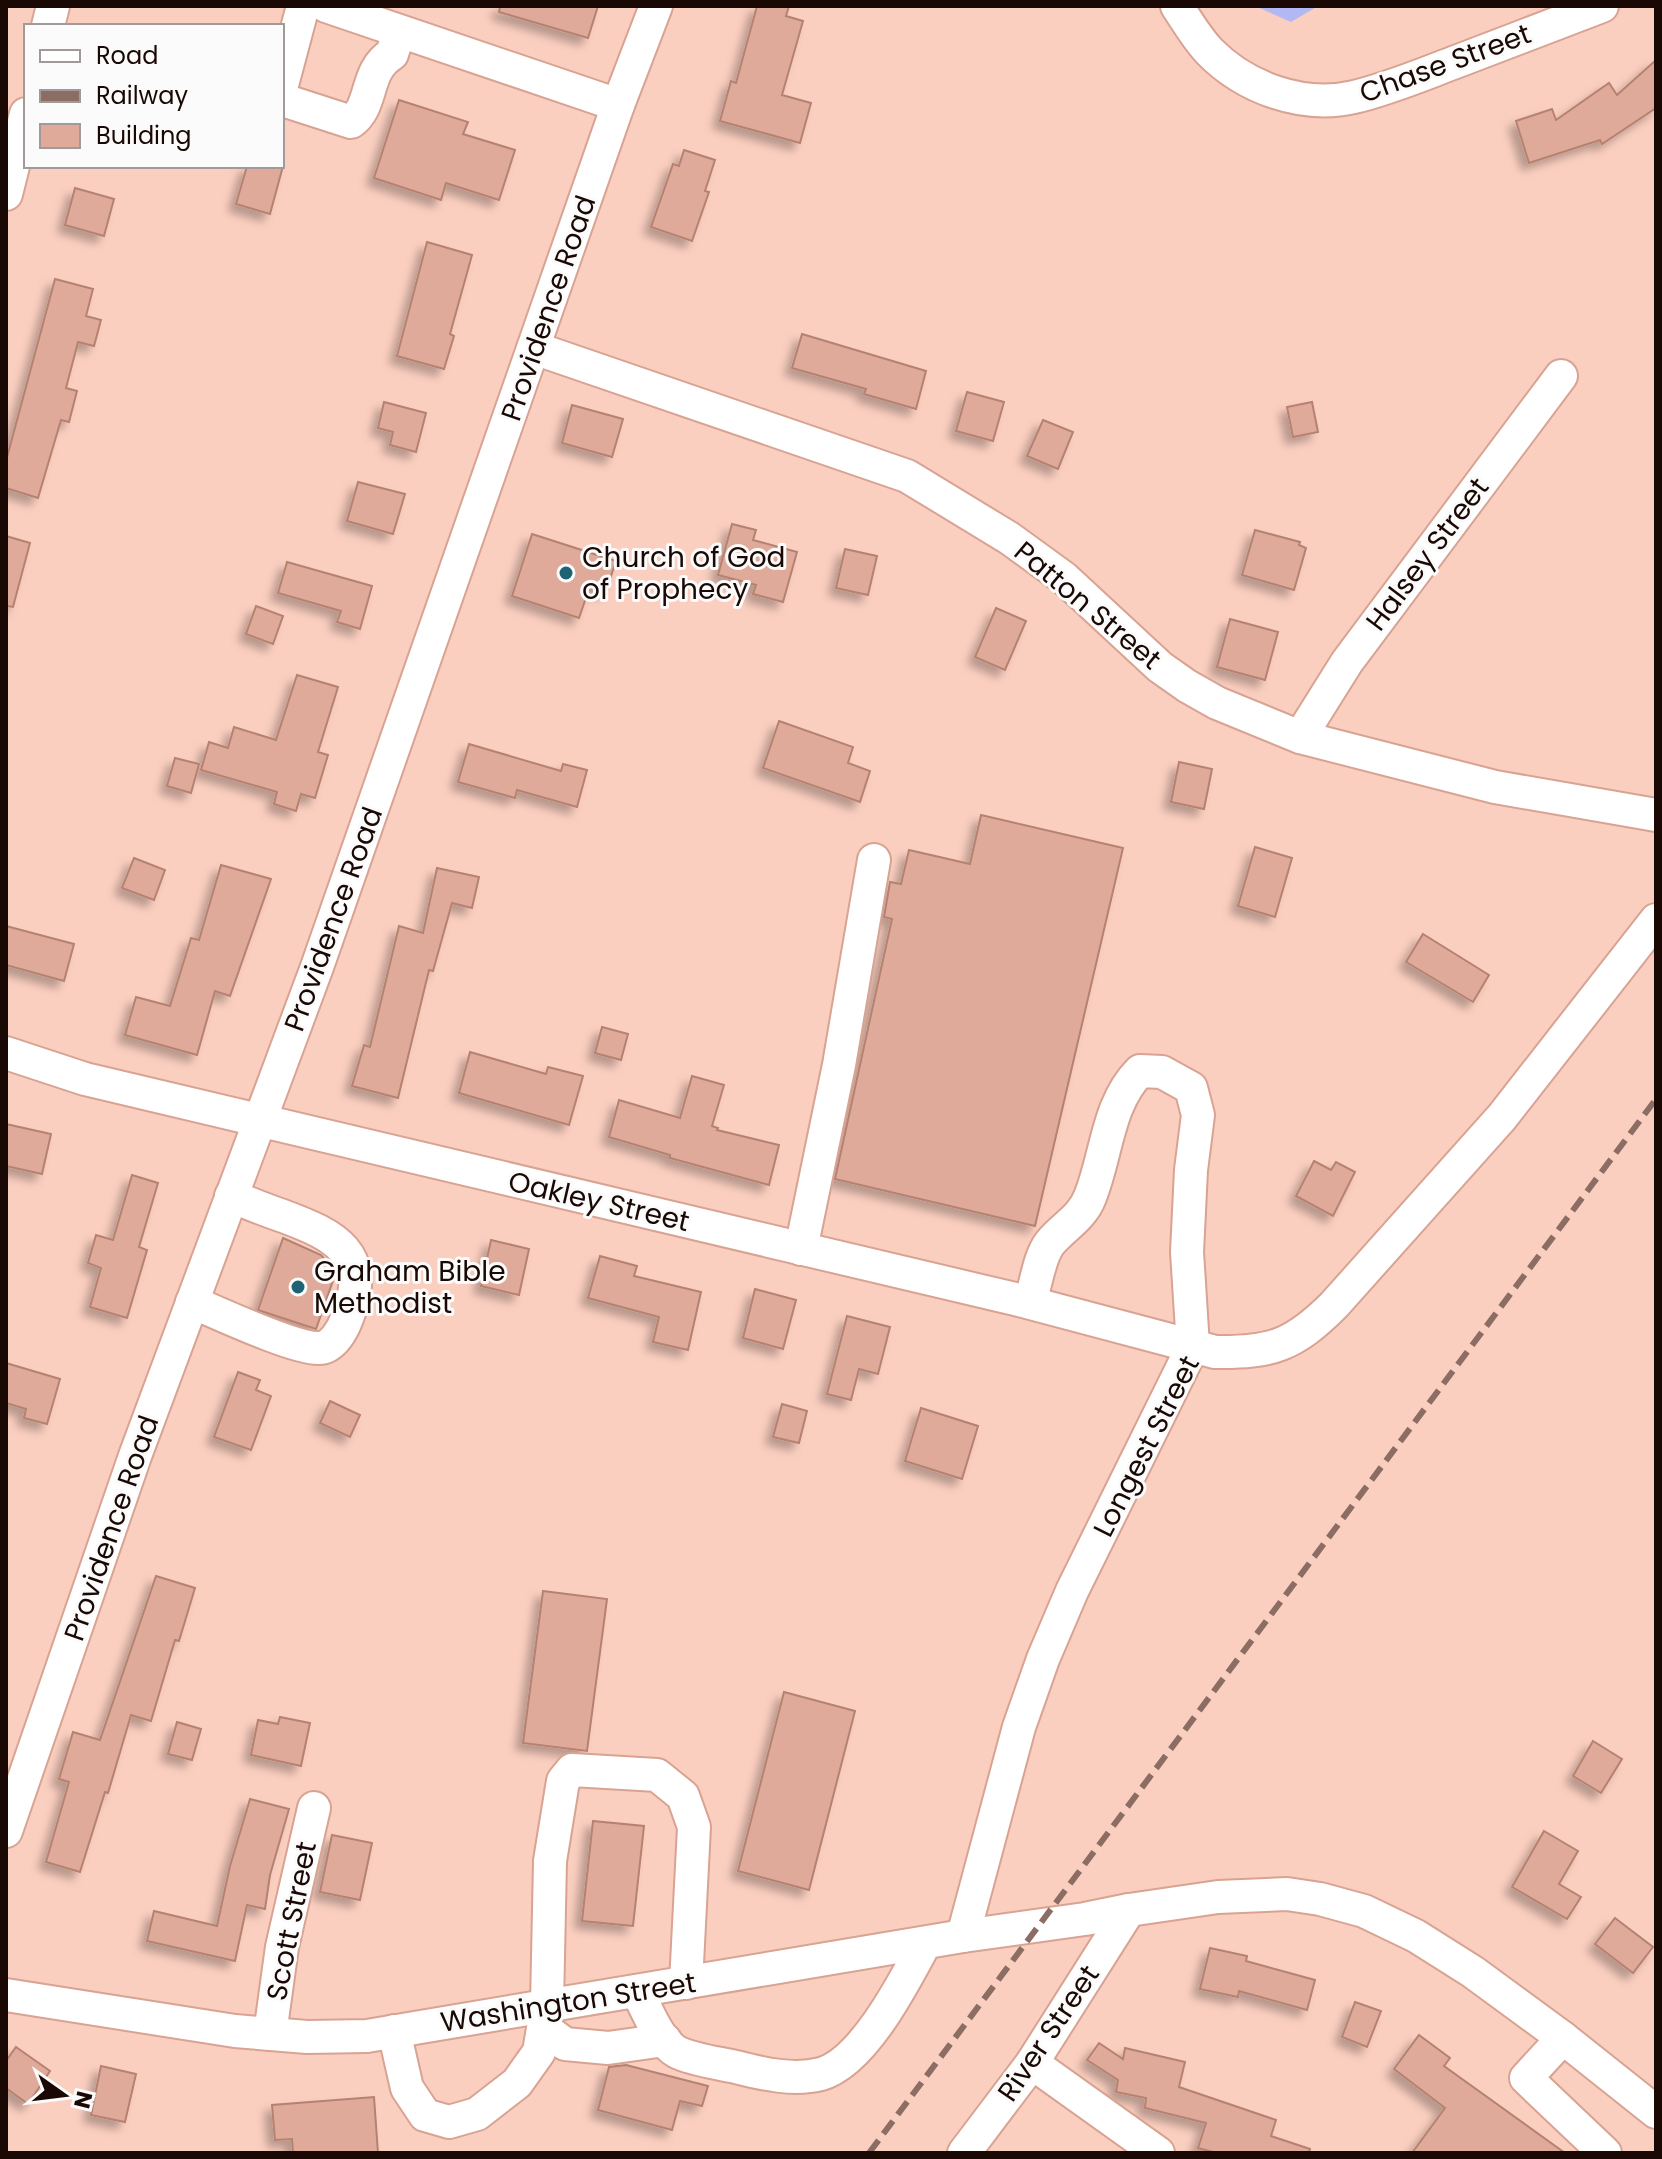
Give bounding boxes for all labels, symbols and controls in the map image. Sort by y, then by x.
street label: Chase Street [1354,14,1536,113]
legend [24,24,284,168]
text: Road [96,39,158,72]
text: Railway [96,79,189,112]
text: Building [96,119,192,152]
street label: Providence Road [492,190,605,426]
street label: Halsey Street [1357,470,1498,639]
street label: Patton Street [1006,532,1169,678]
place label: Church of God of Prophecy [582,538,786,609]
marker: Church of God of Prophecy [557,564,575,582]
street label: Providence Road [275,802,392,1037]
street label: Oakley Street [504,1162,693,1241]
place label: Graham Bible Methodist [314,1252,506,1323]
marker: Graham Bible Methodist [289,1278,307,1296]
street label: Longest Street [1084,1349,1209,1544]
street label: Providence Road [55,1410,168,1646]
street label: Scott Street [257,1838,326,2004]
street label: River Street [988,1957,1108,2109]
street label: Washington Street [438,1963,699,2042]
north arrow [24,2055,104,2135]
text: N [66,2088,100,2111]

